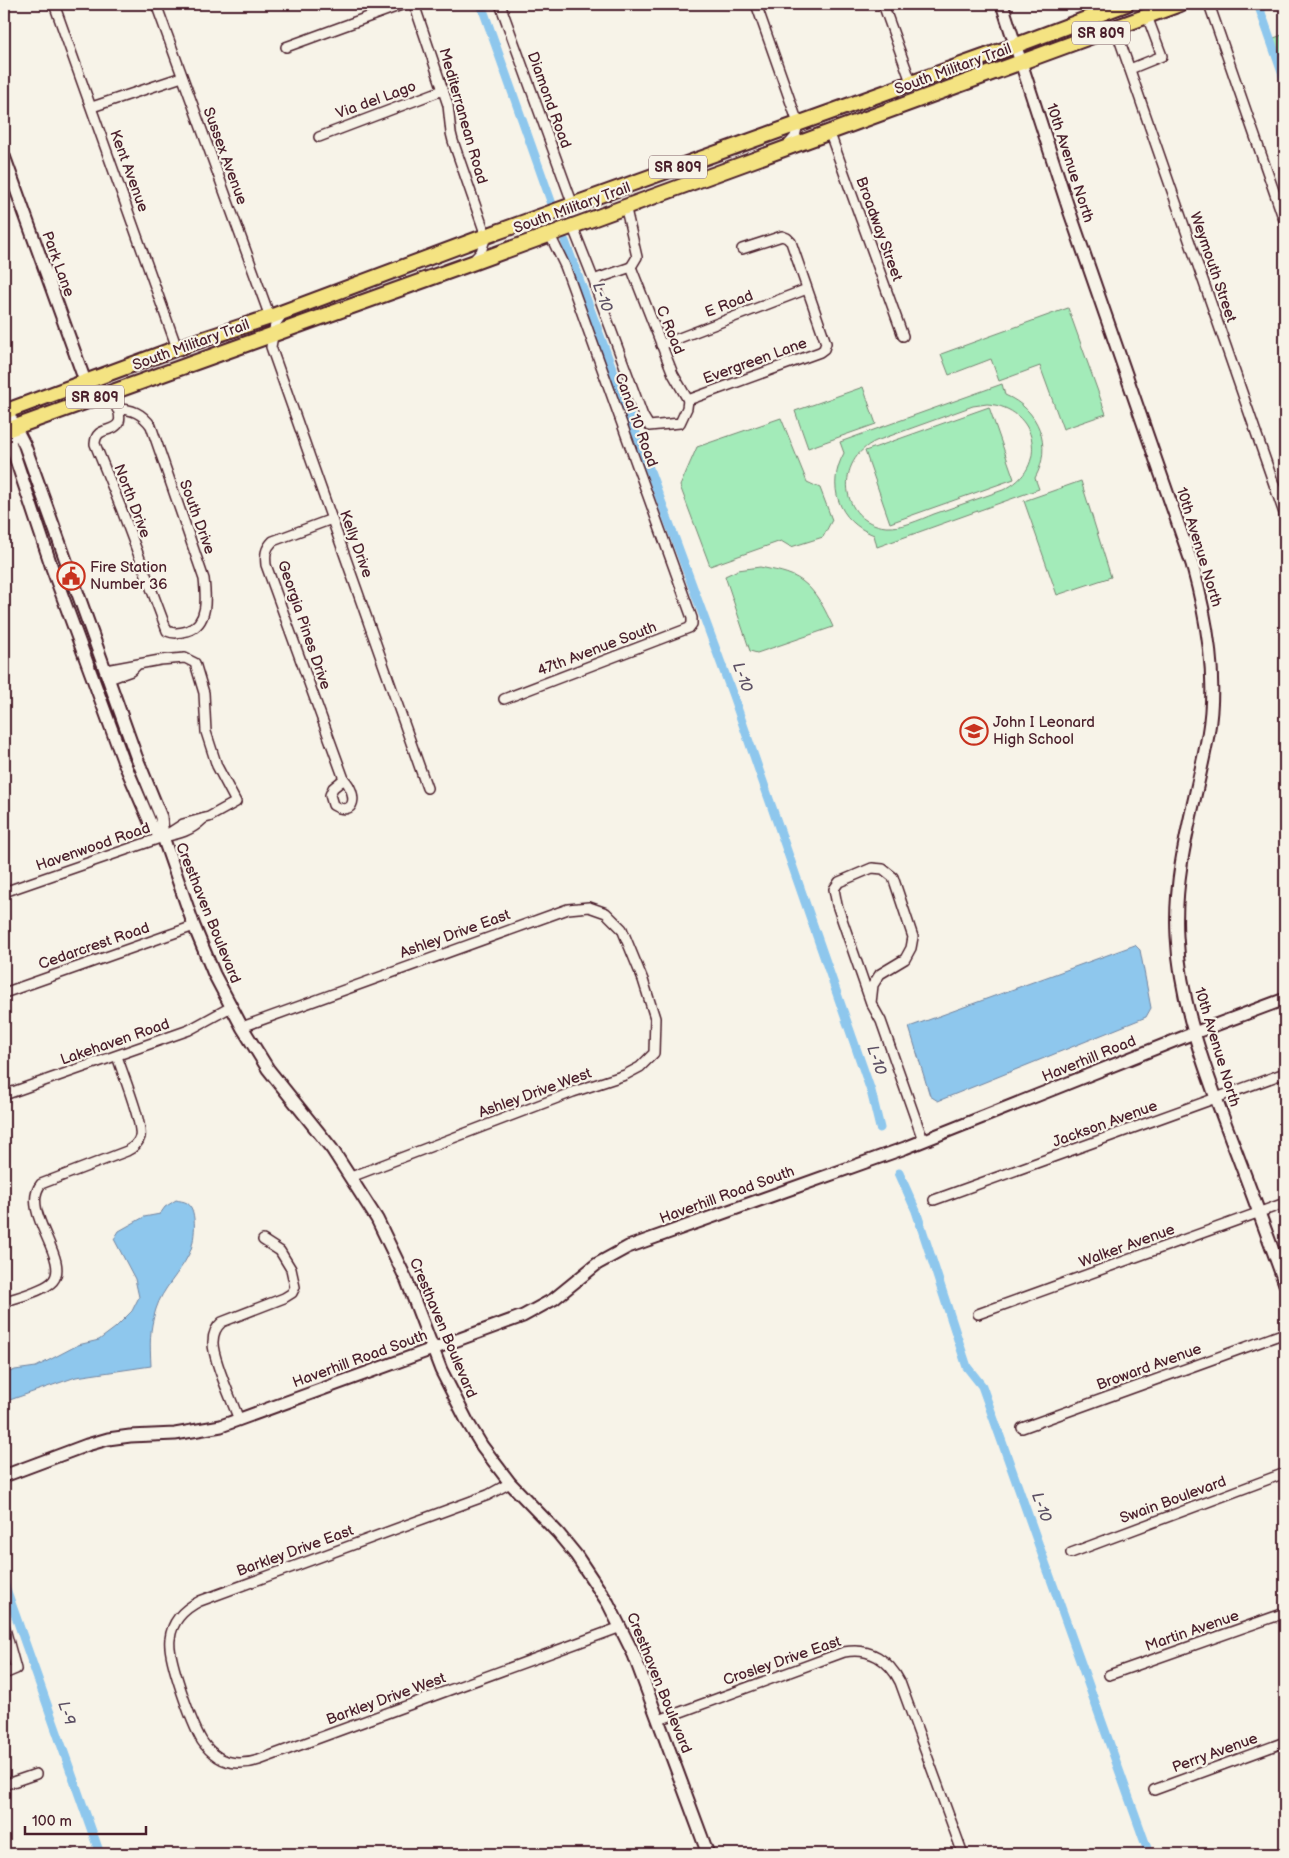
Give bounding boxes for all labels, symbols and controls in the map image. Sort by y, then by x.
road number: SR 809 [1072,22,1130,44]
street label: South Military Trail [892,39,1014,99]
street label: Mediterranean Road [434,46,492,186]
street label: Diamond Road [523,49,575,151]
street label: Via del Lago [333,77,419,123]
street label: 10th Avenue North [1042,101,1098,225]
street label: Sussex Avenue [199,105,251,207]
street label: Kent Avenue [105,127,153,215]
road number: SR 809 [649,156,707,178]
street label: Broadway Street [851,174,907,284]
street label: South Military Trail [511,178,633,238]
street label: Weymouth Street [1185,209,1241,325]
street label: Park Lane [37,229,79,299]
water label: L-10 [588,280,616,315]
street label: E Road [702,286,756,322]
street label: C Road [652,303,688,357]
street label: South Military Trail [130,315,252,375]
street label: Evergreen Lane [701,333,810,389]
street label: Canal 10 Road [610,370,662,470]
road number: SR 809 [66,386,124,408]
street label: North Drive [109,461,155,541]
street label: South Drive [175,477,219,557]
street label: 10th Avenue North [1172,485,1226,609]
street label: Kelly Drive [335,508,377,580]
place label: Fire Station Number 36 [90,558,167,594]
street label: Georgia Pines Drive [273,558,335,692]
public building icon: Fire Station Number 36 [56,561,86,591]
street label: 47th Avenue South [535,618,659,680]
water label: L-10 [728,660,756,695]
place label: John I Leonard High School [993,713,1095,749]
school or university icon: John I Leonard High School [959,716,989,746]
street label: Havenwood Road [33,819,153,875]
street label: Cresthaven Boulevard [171,840,245,986]
street label: Ashley Drive East [397,905,513,963]
street label: Cedarcrest Road [36,918,152,974]
street label: 10th Avenue North [1190,985,1244,1109]
street label: Lakehaven Road [58,1014,172,1070]
street label: Haverhill Road [1039,1032,1139,1086]
water label: L-10 [862,1043,890,1078]
street label: Ashley Drive West [476,1064,594,1122]
street label: Jackson Avenue [1050,1096,1160,1152]
street label: Haverhill Road South [657,1162,797,1228]
street label: Walker Avenue [1077,1220,1178,1272]
street label: Cresthaven Boulevard [405,1255,481,1401]
street label: Haverhill Road South [290,1326,430,1392]
street label: Broward Avenue [1094,1339,1204,1395]
street label: Swain Boulevard [1117,1472,1229,1528]
water label: L-10 [1027,1490,1055,1525]
street label: Barkley Drive East [234,1521,356,1581]
street label: Martin Avenue [1143,1606,1242,1656]
street label: Cresthaven Boulevard [622,1610,696,1756]
street label: Crosley Drive East [721,1632,844,1690]
street label: Barkley Drive West [324,1668,449,1729]
water label: L-9 [53,1699,79,1728]
street label: Perry Avenue [1170,1729,1260,1777]
scale bar [25,1803,146,1835]
text: 100 m [32,1812,72,1831]

